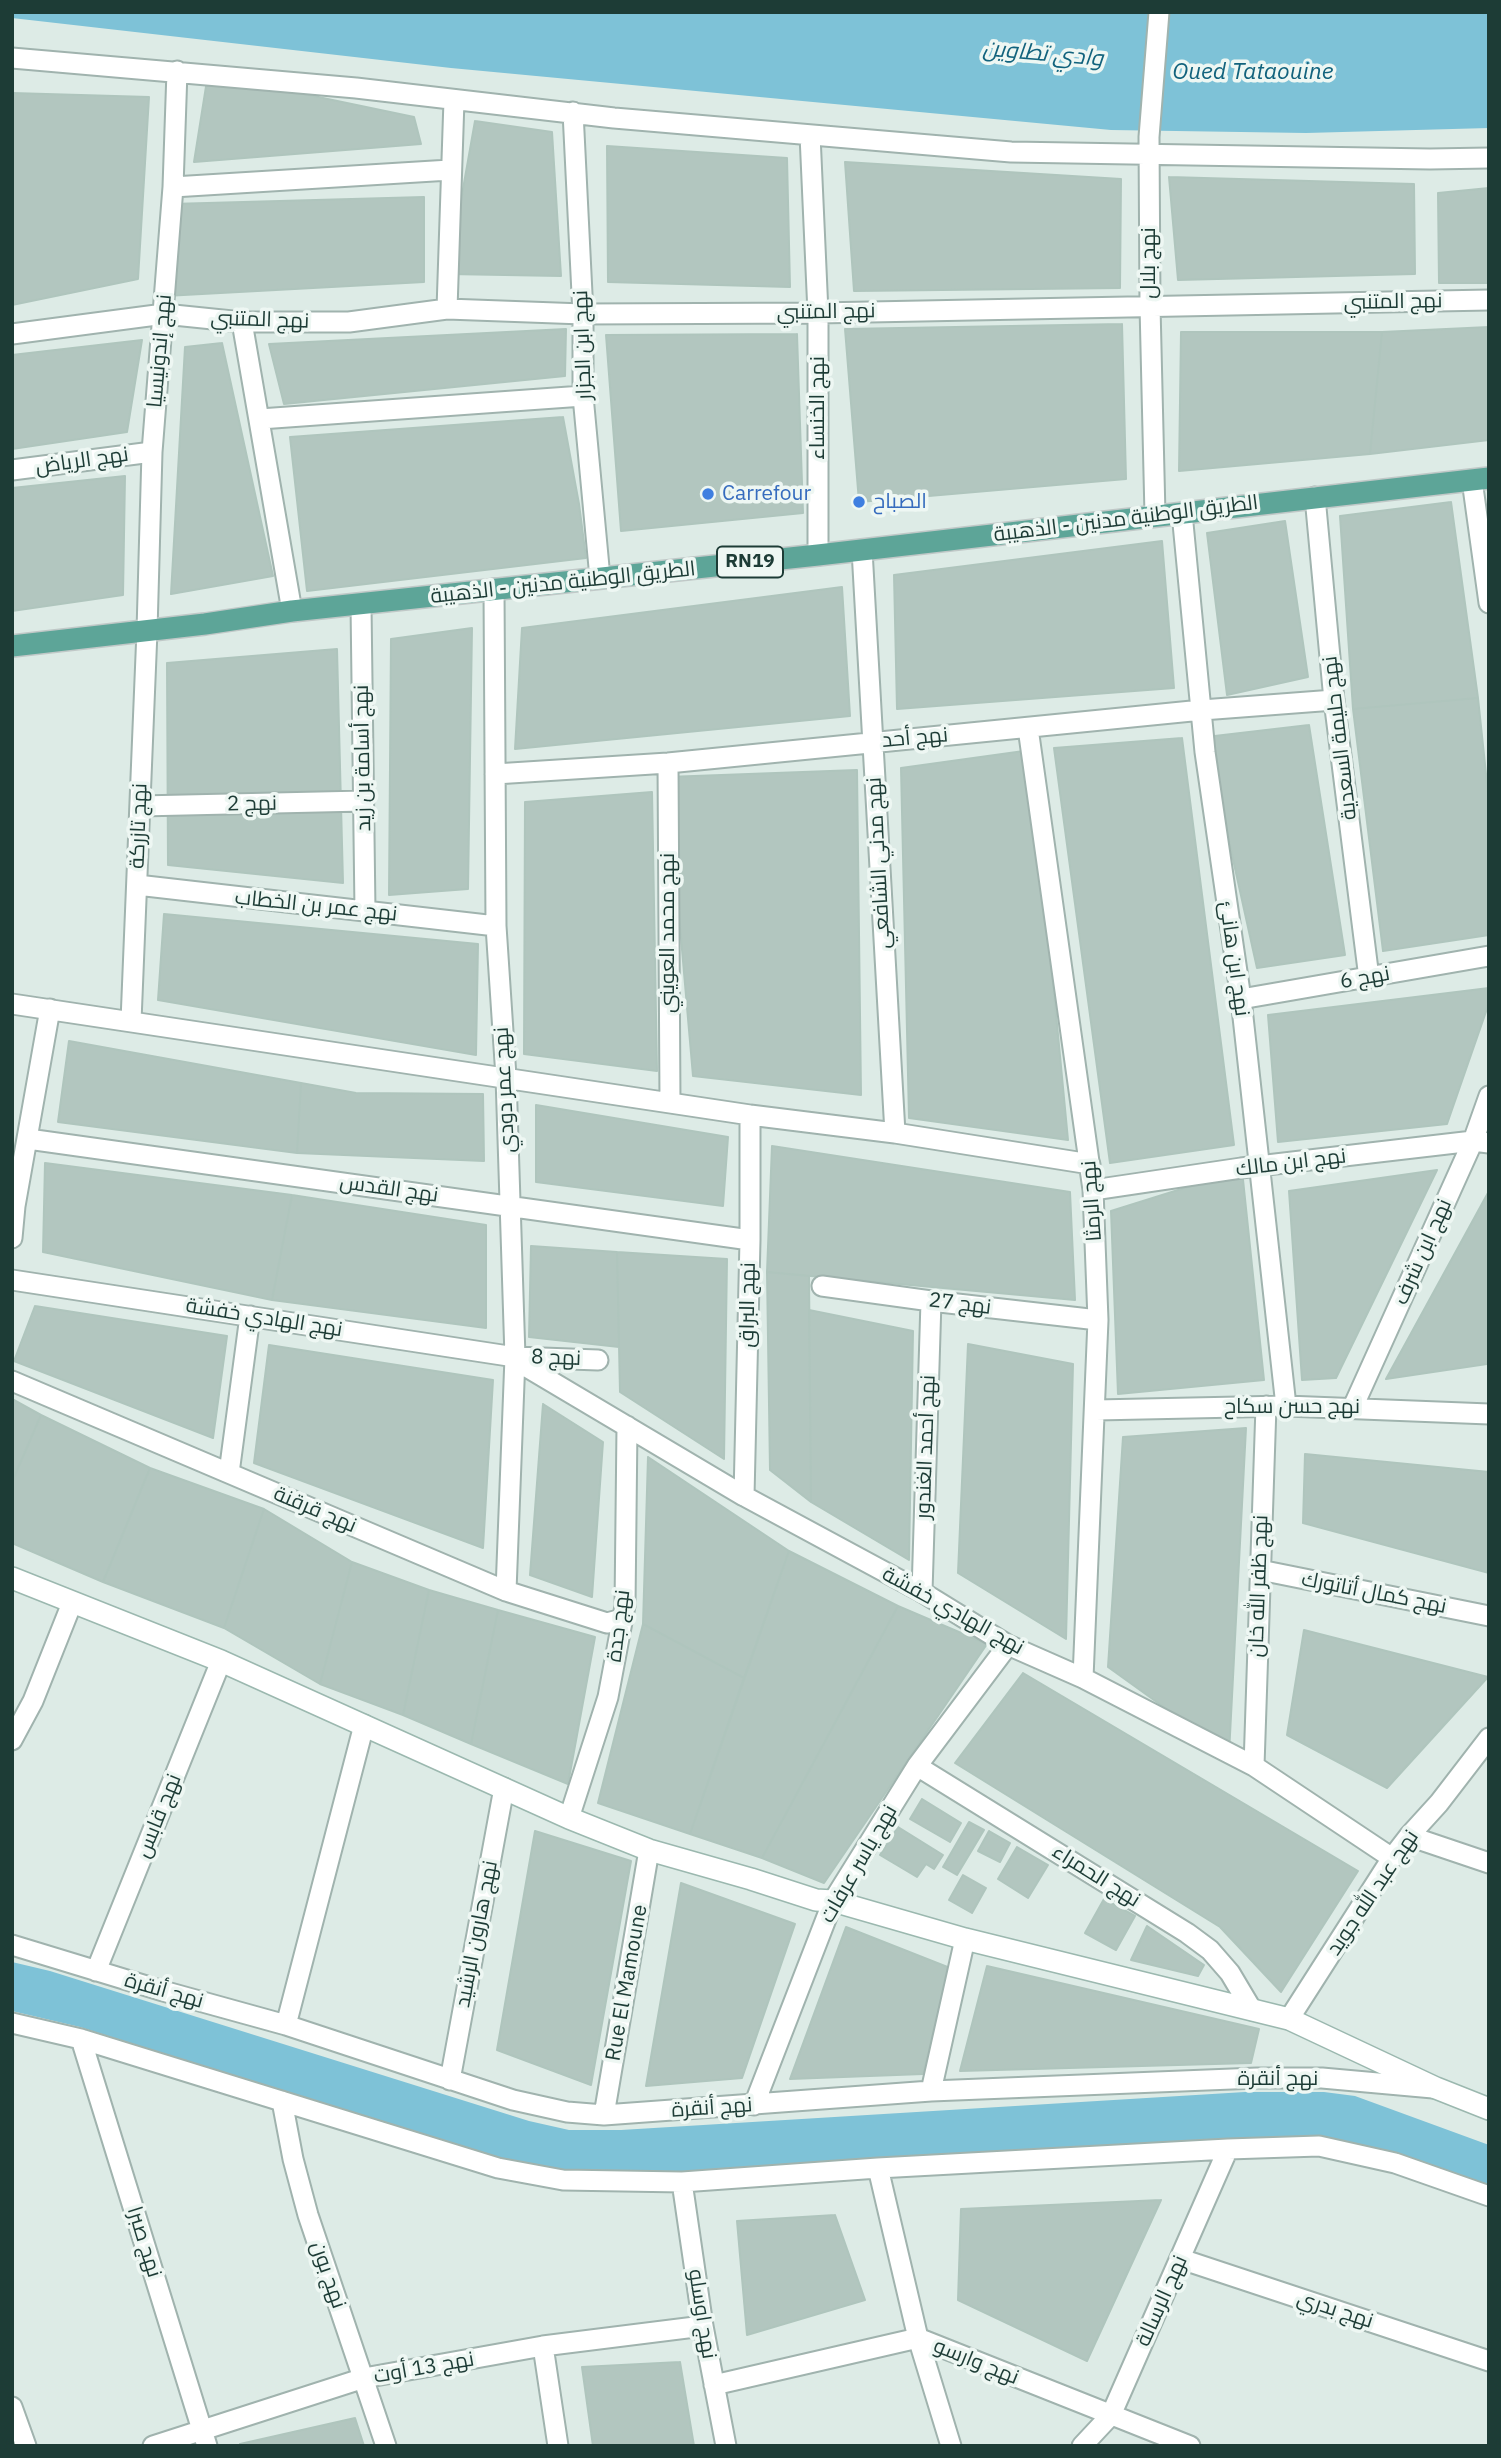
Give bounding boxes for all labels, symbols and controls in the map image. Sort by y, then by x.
water label: وادي تطاوين [982,35,1104,73]
water label: Oued Tataouine [1173,58,1333,86]
street label: نهج بلال [1136,227,1162,299]
street label: نهج المتنبي [1343,289,1443,315]
street label: نهج ابن الجزار [568,290,598,400]
street label: نهج إندونيسيا [142,293,178,409]
street label: نهج المتنبي [776,299,876,325]
street label: نهج المتنبي [210,306,310,334]
street label: نهج الخنساء [805,356,831,460]
street label: نهج الرياض [34,442,130,480]
place label: Carrefour [722,481,811,507]
marker: Carrefour [700,486,716,502]
place label: الصباح [873,489,927,515]
street label: الطريق الوطنية مدنين - الذهيبة [992,490,1260,548]
marker: الصباح [851,494,867,510]
road number: RN19 [717,547,783,578]
street label: الطريق الوطنية مدنين - الذهيبة [429,557,697,609]
street label: نهج حليمة السعدية [1317,655,1363,821]
street label: نهج أسامة بن زيد [349,684,377,832]
street label: نهج أحد [881,723,949,753]
street label: نهج مدني الشافعي [862,777,896,949]
street label: نهج تازركة [125,783,153,869]
street label: نهج 2 [227,791,277,817]
street label: نهج محمد العويني [655,853,681,1013]
street label: نهج عمر بن الخطاب [233,885,399,927]
street label: نهج ابن هانئ [1213,900,1255,1018]
street label: نهج 6 [1338,961,1392,995]
street label: نهج عمر دودي [489,1026,521,1154]
street label: نهج ابن مالك [1234,1144,1348,1182]
street label: نهج الرمثا [1077,1160,1107,1242]
street label: نهج القدس [338,1170,440,1208]
street label: نهج ابن شرف [1388,1195,1458,1309]
street label: نهج البراق [735,1262,761,1348]
street label: نهج 27 [927,1288,993,1320]
street label: نهج الهادي خفشة [184,1293,344,1343]
street label: نهج 8 [530,1345,582,1371]
street label: نهج أحمد الغندور [911,1374,941,1520]
street label: نهج حسن سكاح [1224,1394,1360,1420]
street label: نهج قرقنة [270,1481,360,1539]
street label: نهج ظفر الله خان [1244,1514,1274,1658]
street label: نهج الهادي خفشة [878,1562,1028,1660]
street label: نهج كمال أتاتورك [1299,1567,1449,1619]
street label: نهج جدة [602,1588,636,1664]
street label: نهج قابس [131,1770,187,1862]
street label: نهج ياسر عرفات [815,1801,903,1927]
street label: نهج عبد الله جويد [1322,1826,1424,1960]
street label: نهج الحمراء [1047,1839,1145,1913]
street label: نهج هارون الرشيد [450,1858,504,2010]
street label: Rue El Mamoune [601,1903,653,2063]
street label: نهج أنقرة [122,1968,206,2014]
street label: نهج أنقرة [1238,2066,1318,2092]
street label: نهج أنقرة [671,2093,753,2123]
street label: نهج صبرا [121,2203,167,2281]
street label: نهج بون [305,2238,351,2312]
street label: نهج الرسالة [1131,2252,1193,2350]
street label: نهج اوسلو [682,2267,722,2361]
street label: نهج بدري [1294,2286,1376,2334]
street label: نهج وارسو [930,2334,1022,2390]
street label: نهج 13 أوت [372,2347,476,2389]

